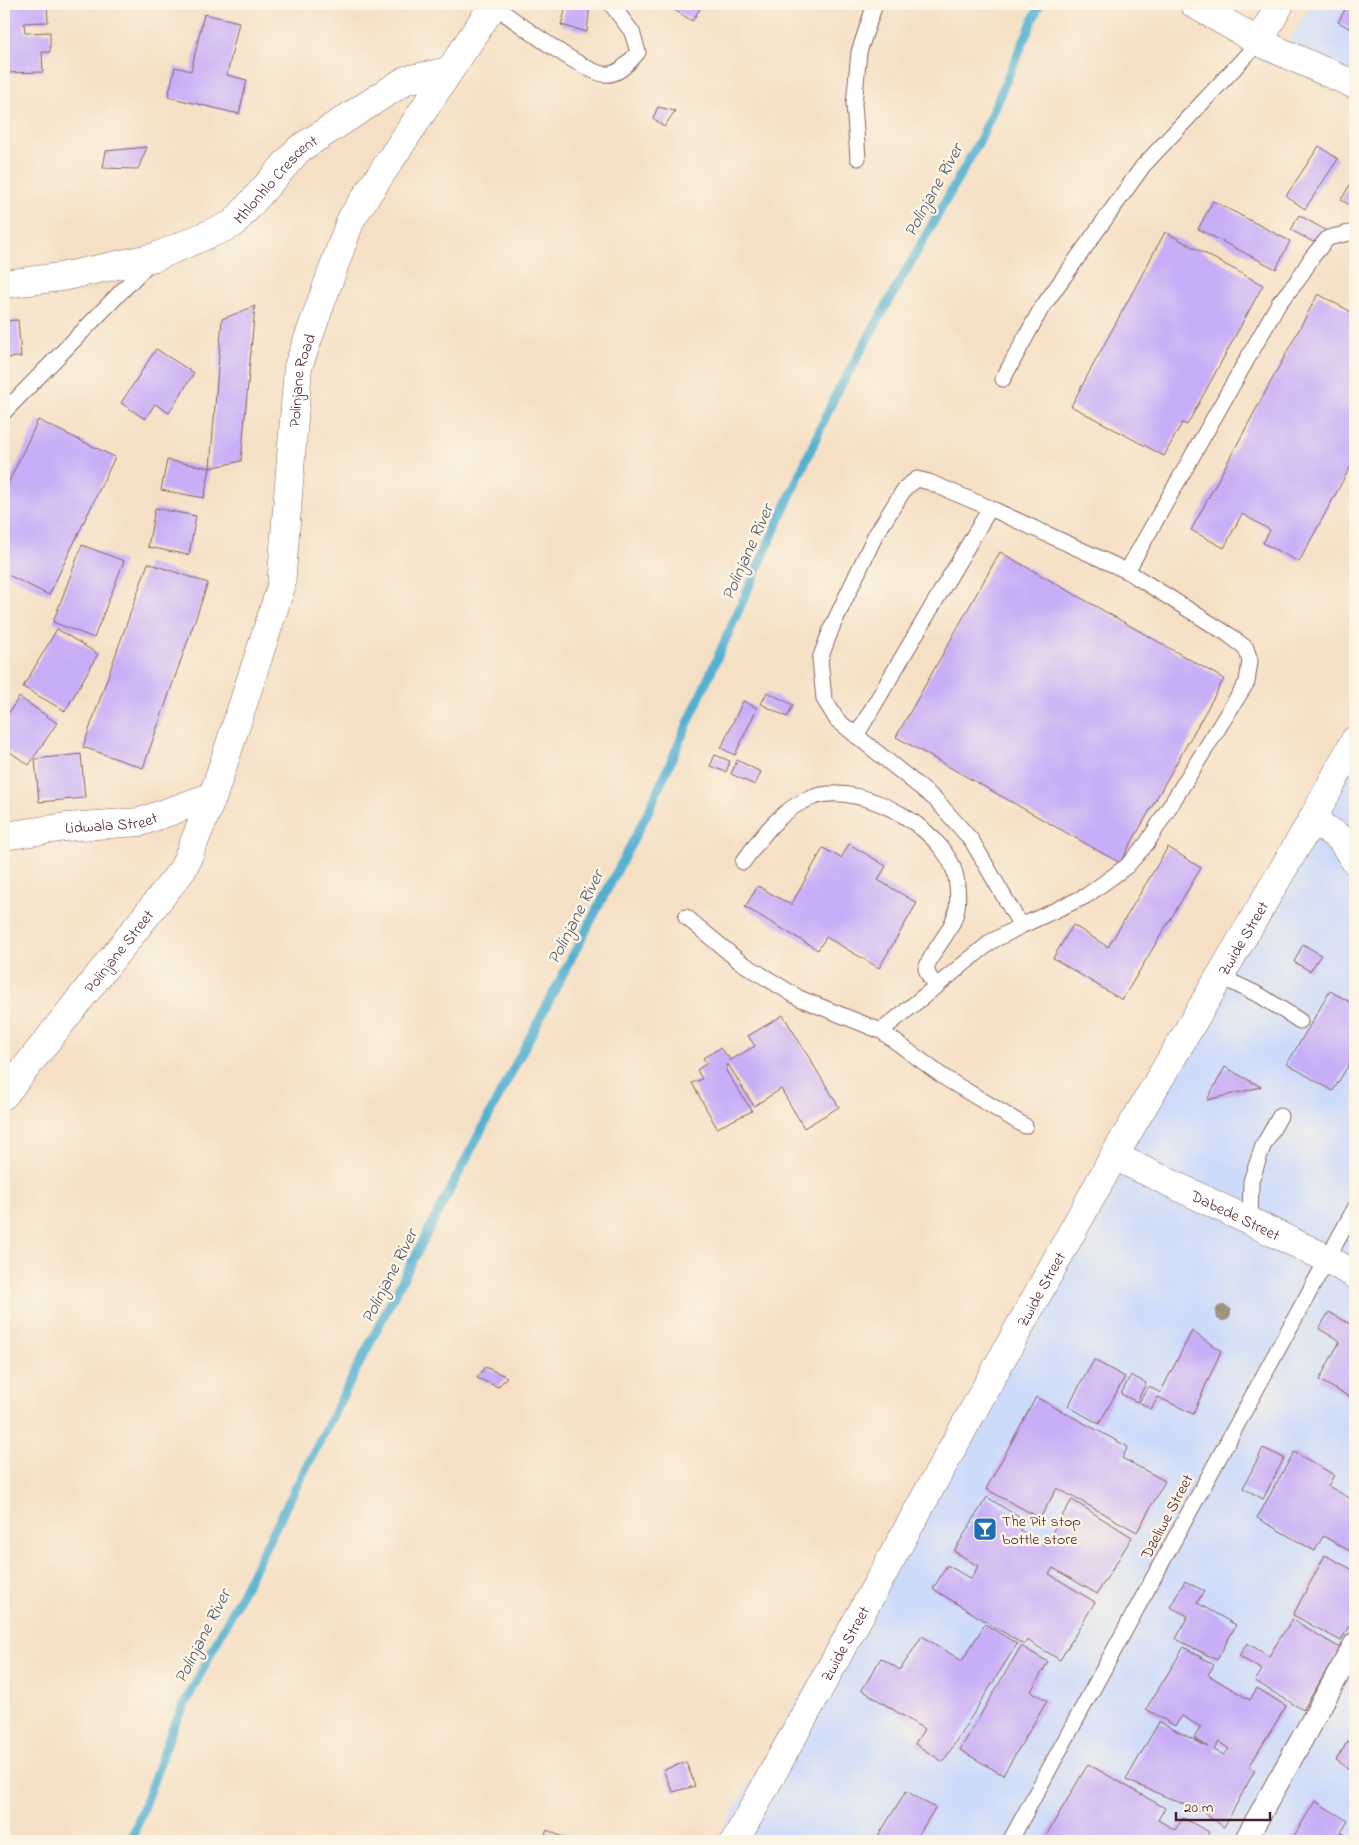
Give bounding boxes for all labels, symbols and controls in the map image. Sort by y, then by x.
street label: Mhlonhlo Crescent [228,130,324,230]
water label: Polinjane River [899,138,972,242]
street label: Polinjane Road [283,331,323,428]
water label: Polinjane River [716,499,783,605]
street label: Lidwala Street [64,806,162,841]
water label: Polinjane River [542,864,613,969]
street label: Zwide Street [1213,897,1276,981]
street label: Polinjane Street [79,905,161,999]
street label: Dabede Street [1185,1184,1284,1248]
water label: Polinjane River [356,1223,427,1328]
street label: Zwide Street [1012,1247,1073,1332]
street label: Dzeliwe Street [1135,1470,1201,1565]
place label: The Pit stop bottle store [1002,1510,1081,1552]
bar icon: The Pit stop bottle store [972,1516,998,1542]
water label: Polinjane River [169,1583,240,1688]
street label: Zwide Street [816,1602,877,1686]
scale bar [1176,1790,1270,1822]
text: 20 m [1184,1797,1214,1819]

